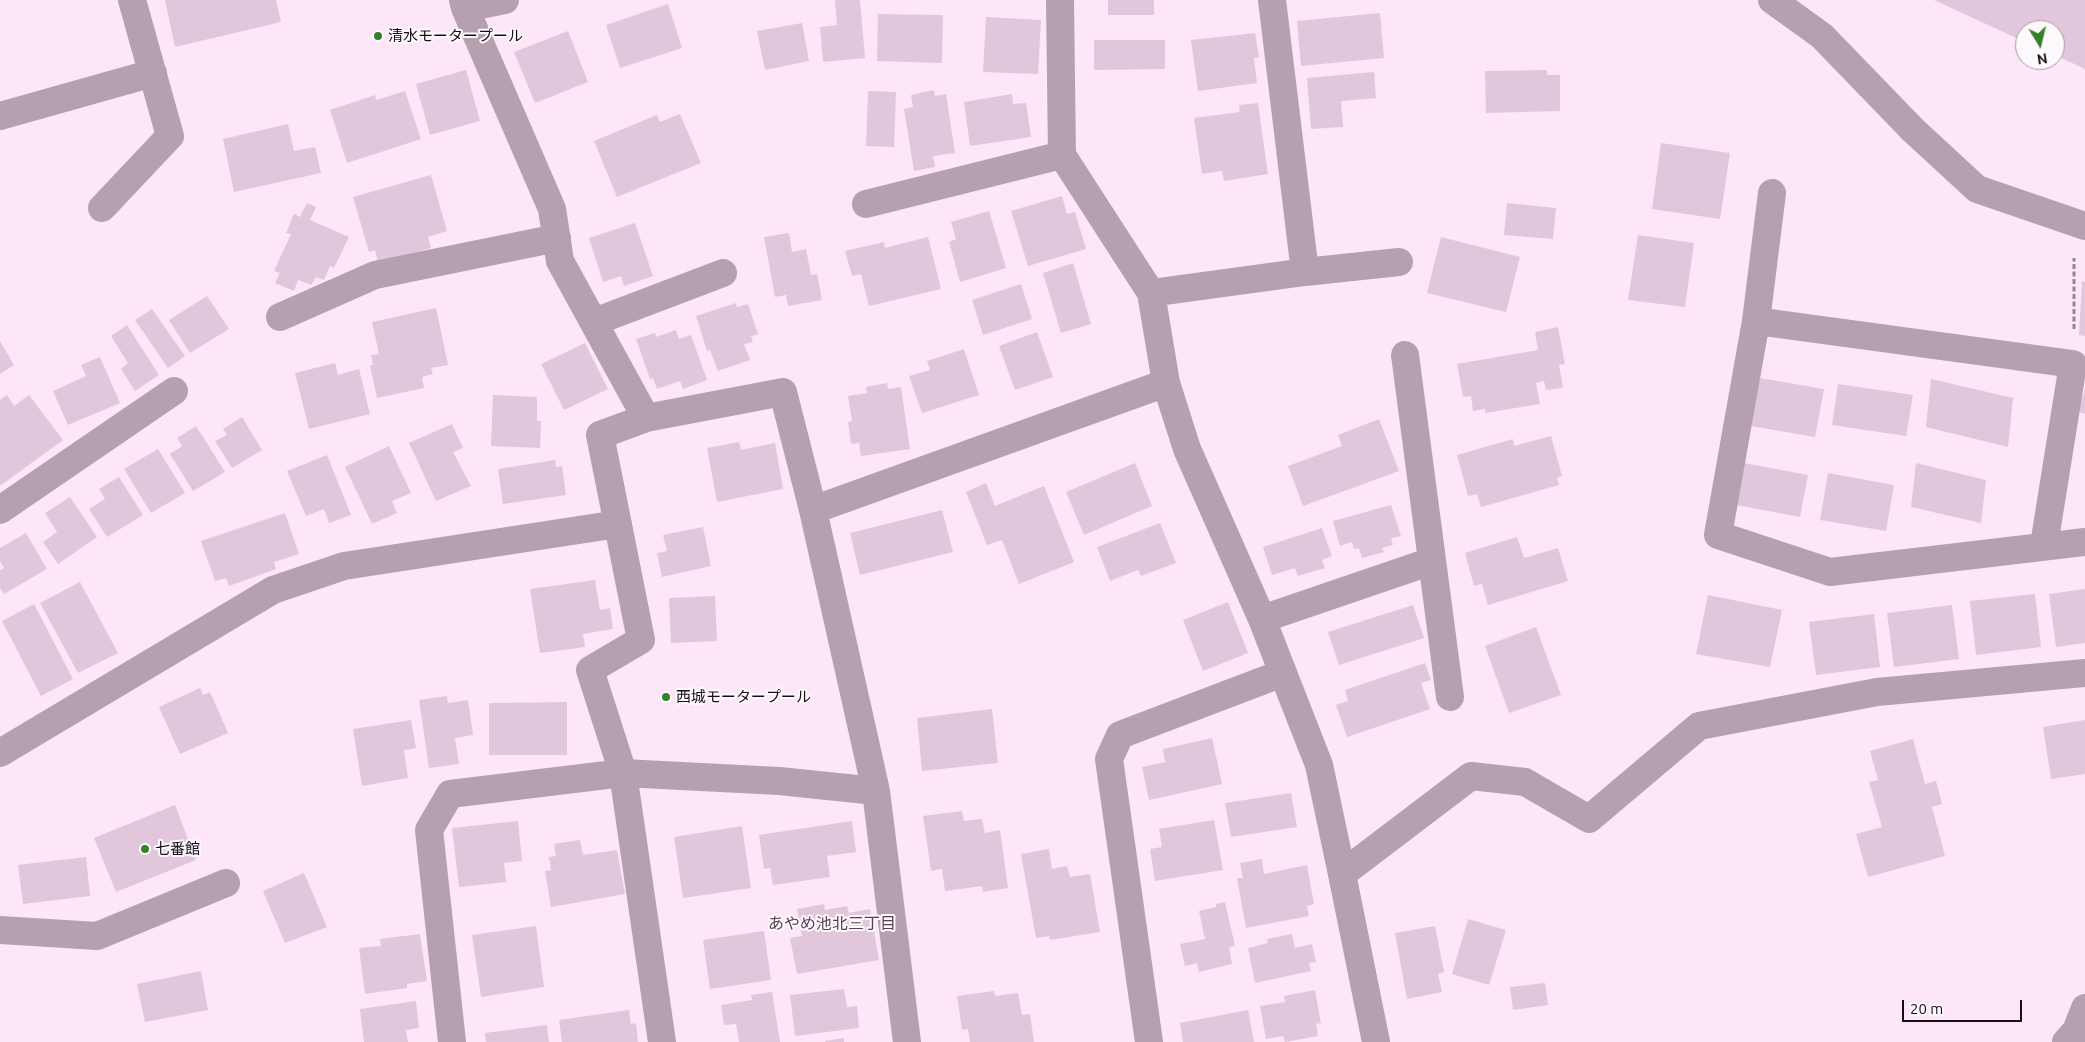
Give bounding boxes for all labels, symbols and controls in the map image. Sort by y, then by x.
north arrow [2015,20,2065,70]
place label: 清水モータープール [388,27,523,45]
marker: 清水モータープール [372,30,384,42]
text: N [2036,50,2049,68]
place label: 西城モータープール [676,688,811,706]
marker: 西城モータープール [660,691,672,703]
place label: 七番館 [155,840,200,858]
marker: 七番館 [139,843,151,855]
district label: あやめ池北三丁目 [768,914,896,934]
scale bar [1905,990,2025,1022]
text: 20 m [1910,1000,1943,1017]

